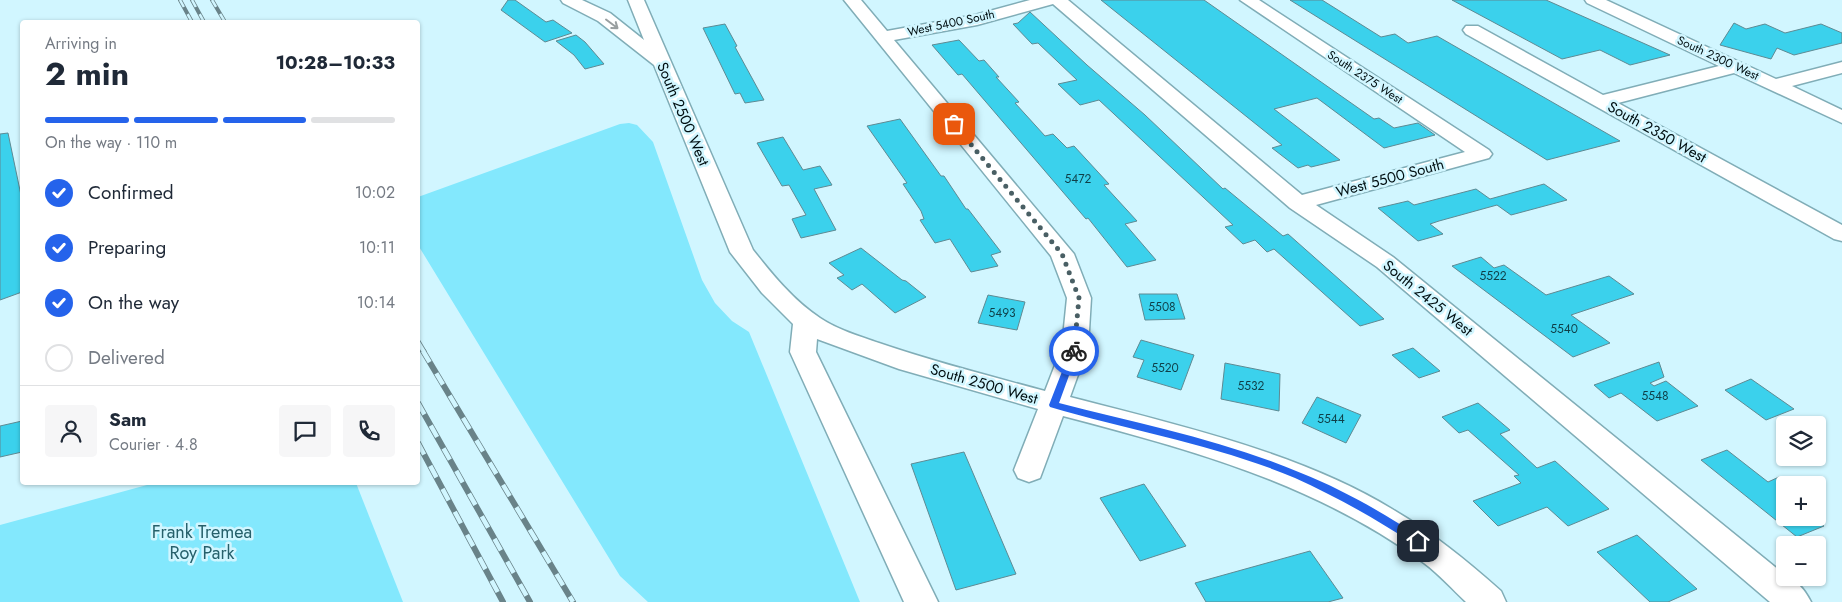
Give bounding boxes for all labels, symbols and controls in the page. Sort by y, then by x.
street label: West 5400 South [906,5,996,41]
one-way arrow [605,18,618,29]
street label: South 2300 West [1674,31,1762,85]
text: Arriving in [45,32,117,55]
street label: South 2375 West [1324,46,1406,108]
text: 10:28–10:33 [275,49,395,76]
text: 2 min [45,51,129,97]
street label: South 2500 West [651,59,715,170]
street label: South 2350 West [1604,96,1711,168]
pin [933,103,975,145]
icon: bag [940,110,968,138]
text: On the way · 110 m [45,131,177,154]
street label: West 5500 South [1334,153,1446,203]
house number: 5472 [1065,170,1092,188]
icon: check [45,179,73,207]
text: Confirmed [88,179,174,206]
text: 10:02 [355,181,395,204]
icon: check [45,234,73,262]
text: Preparing [88,234,166,261]
text: 10:11 [359,236,395,259]
street label: South 2425 West [1378,255,1478,341]
house number: 5522 [1479,267,1507,285]
icon: check [45,289,73,317]
text: On the way [88,289,179,316]
text: 10:14 [357,291,395,314]
house number: 5508 [1148,298,1176,316]
house number: 5493 [988,304,1016,322]
house number: 5540 [1550,320,1578,338]
courier [1049,326,1099,376]
icon: bike [1060,337,1088,365]
text: Delivered [88,344,165,371]
street label: South 2500 West [928,358,1041,410]
house number: 5520 [1151,359,1179,377]
house number: 5532 [1238,377,1265,395]
house number: 5548 [1641,387,1669,405]
button: person [45,405,97,457]
button: chat [279,405,331,457]
button: phone [343,405,395,457]
text: Sam [109,406,147,433]
house number: 5544 [1317,410,1345,428]
map controls [1776,416,1826,586]
button: layers [1776,416,1826,466]
text: Courier · 4.8 [109,433,198,456]
button: + [1776,476,1826,526]
park label: Frank Tremea Roy Park [152,519,252,566]
pin [1397,520,1439,562]
icon: home [1404,527,1432,555]
button: − [1776,536,1826,586]

